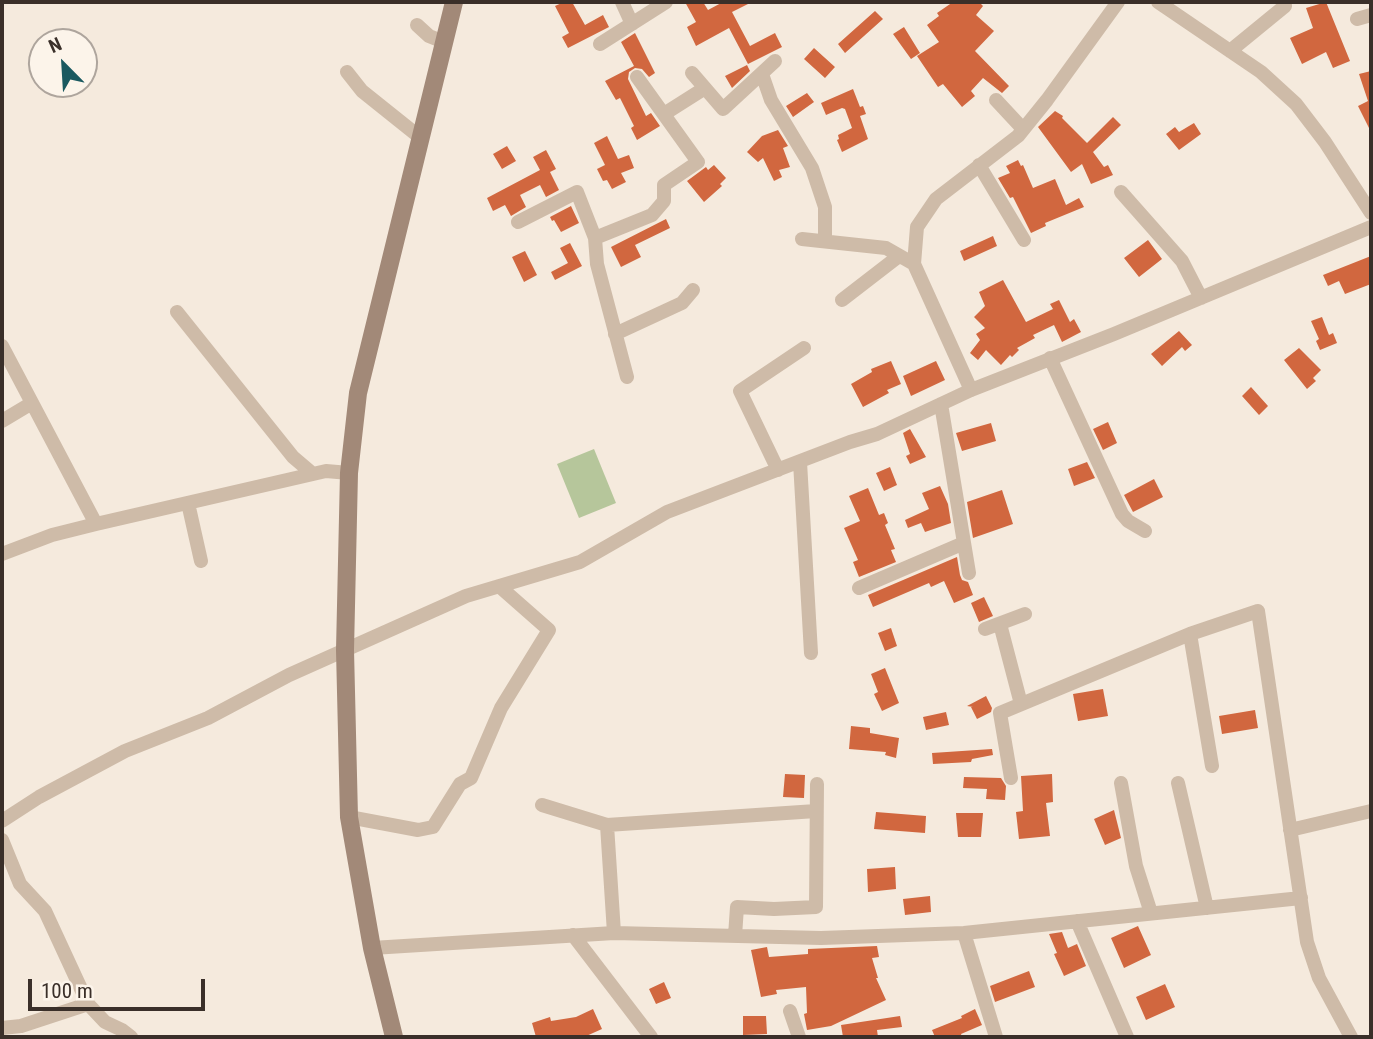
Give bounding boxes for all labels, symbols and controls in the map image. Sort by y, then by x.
north arrow [28,28,98,98]
text: N [45,32,65,58]
scale bar [32,965,208,1009]
text: 100 m [41,979,93,1003]

